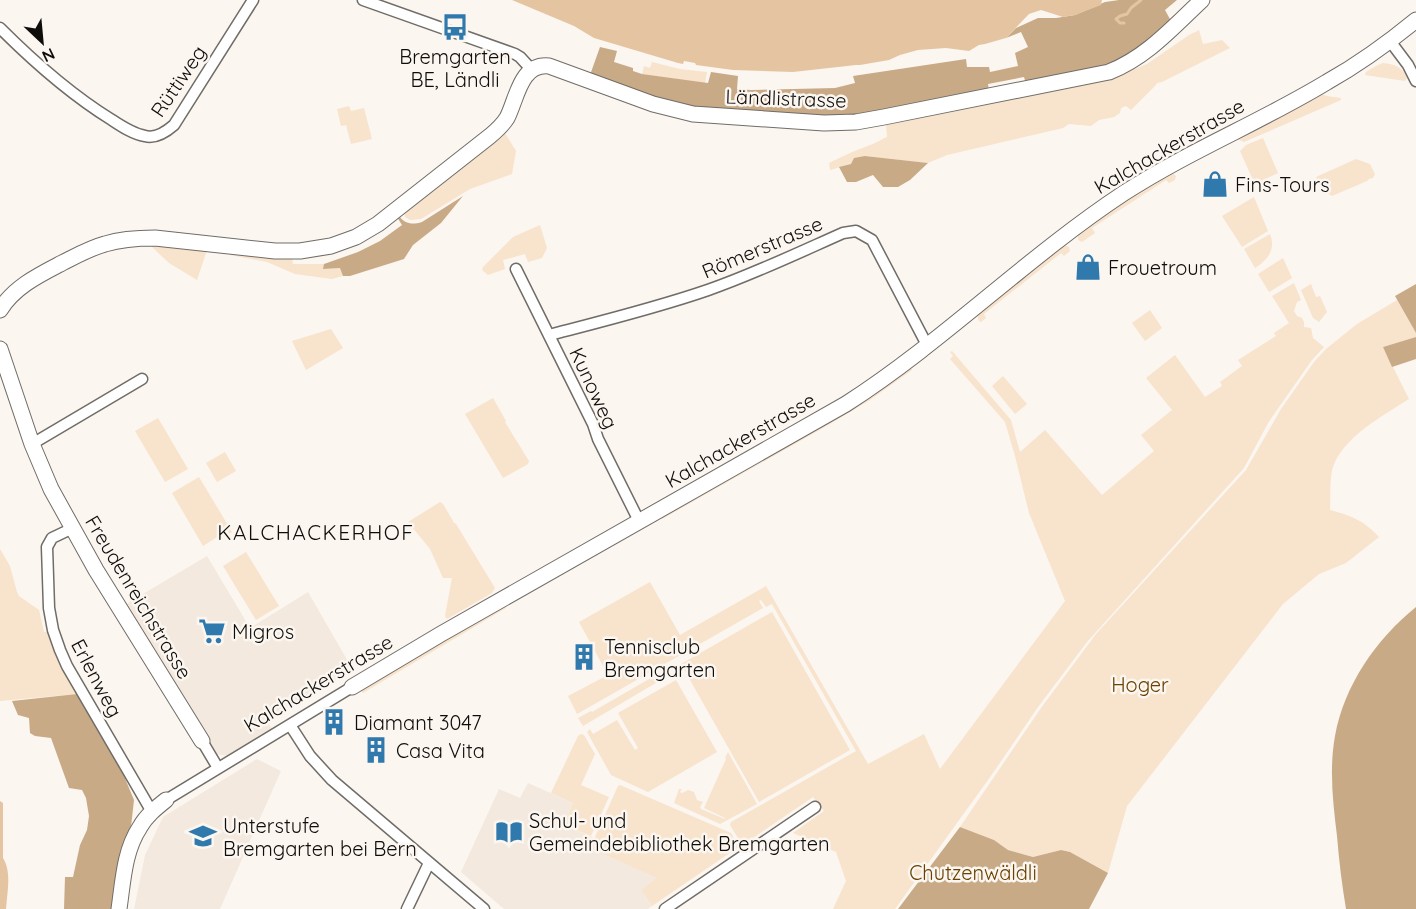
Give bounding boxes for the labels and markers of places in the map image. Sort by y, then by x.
bus stop icon: Bremgarten BE, Ländli [440,12,470,42]
place label: Bremgarten BE, Ländli [399,44,511,92]
shop icon: Fins-Tours [1200,169,1230,199]
place label: Fins-Tours [1235,172,1330,197]
shop icon: Frouetroum [1073,252,1103,282]
place label: Frouetroum [1108,255,1217,280]
supermarket icon: Migros [197,616,227,646]
place label: Migros [232,619,294,644]
place label: Tennisclub Bremgarten [604,634,716,682]
building icon: Tennisclub Bremgarten [569,642,599,672]
building icon: Diamant 3047 [319,707,349,737]
place label: Diamant 3047 [354,710,482,735]
building icon: Casa Vita [361,735,391,765]
place label: Casa Vita [396,738,485,763]
place label: Schul- und Gemeindebibliothek Bremgarten [529,808,830,856]
place label: Unterstufe Bremgarten bei Bern [223,813,417,861]
library icon: Schul- und Gemeindebibliothek Bremgarten [494,817,524,847]
school or university icon: Unterstufe Bremgarten bei Bern [188,821,218,851]

